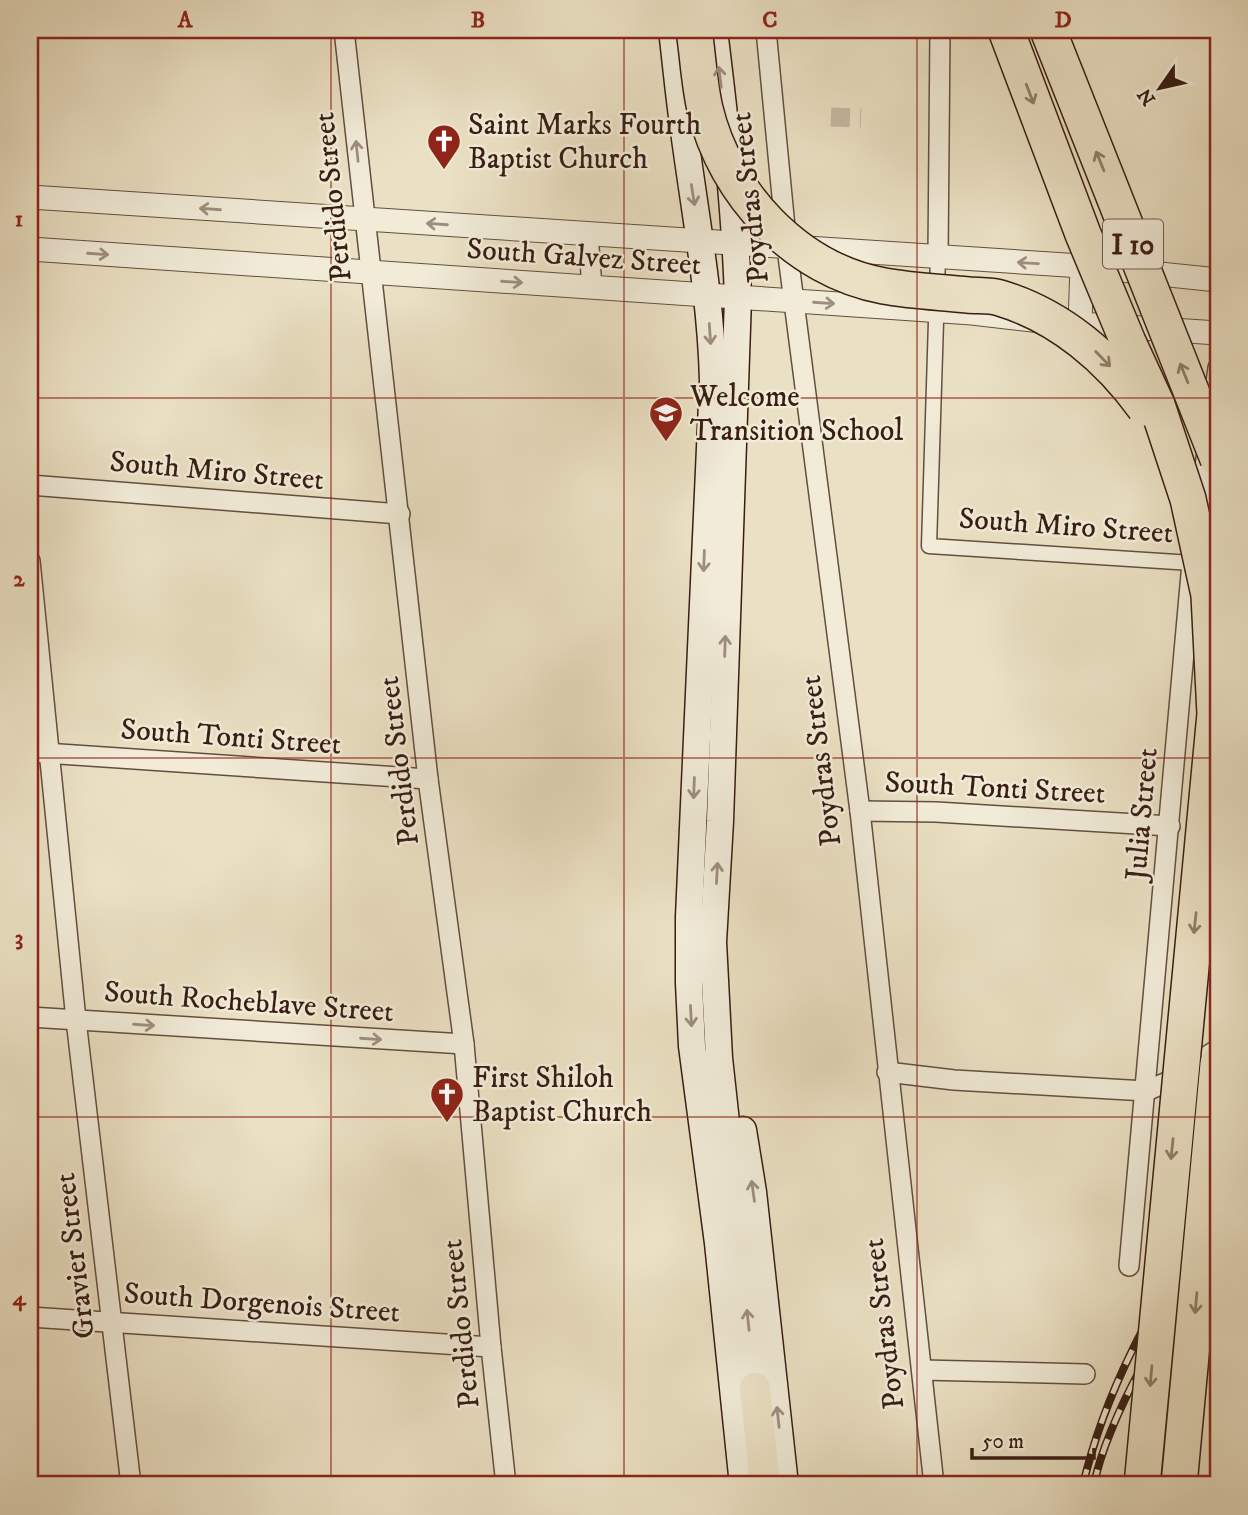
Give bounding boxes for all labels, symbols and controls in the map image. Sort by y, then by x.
text: A [177,6,194,35]
text: B [471,6,485,35]
text: C [762,6,778,35]
text: D [1054,6,1072,35]
north arrow [1126,52,1196,122]
one-way arrow [713,66,726,89]
one-way arrow [1025,82,1037,104]
text: N [1133,83,1161,110]
place label: Saint Marks Fourth Baptist Church [468,107,702,178]
street label: Perdido Street [306,110,361,283]
street label: Poydras Street [723,110,778,285]
church icon: Saint Marks Fourth Baptist Church [425,122,463,171]
one-way arrow [350,141,363,163]
one-way arrow [1093,151,1106,173]
one-way arrow [687,183,700,205]
one-way arrow [199,202,222,215]
text: 1 [15,205,23,234]
one-way arrow [426,217,449,230]
road number: I 10 [1103,219,1163,268]
street label: South Galvez Street [465,231,702,284]
one-way arrow [86,248,109,261]
one-way arrow [1018,256,1040,269]
one-way arrow [500,276,522,289]
one-way arrow [812,297,835,310]
one-way arrow [704,322,717,345]
one-way arrow [1094,350,1111,367]
one-way arrow [1177,362,1190,384]
place label: Welcome Transition School [689,379,903,450]
school or university icon: Welcome Transition School [647,394,685,443]
street label: South Miro Street [108,444,326,499]
street label: South Miro Street [957,501,1174,552]
one-way arrow [697,549,710,572]
text: 2 [13,565,25,594]
one-way arrow [719,635,732,658]
street label: Poydras Street [793,673,850,848]
street label: Perdido Street [371,674,428,848]
street label: South Tonti Street [119,711,342,764]
street label: Julia Street [1118,746,1167,885]
street label: South Tonti Street [884,764,1106,813]
one-way arrow [688,776,701,799]
one-way arrow [711,863,724,885]
one-way arrow [1189,911,1202,934]
text: 3 [15,924,23,953]
street label: South Rocheblave Street [103,974,395,1031]
one-way arrow [684,1004,697,1027]
one-way arrow [132,1018,155,1031]
one-way arrow [360,1032,383,1045]
place label: First Shiloh Baptist Church [472,1060,652,1131]
church icon: First Shiloh Baptist Church [428,1075,466,1124]
one-way arrow [1165,1137,1178,1160]
street label: Gravier Street [47,1171,104,1341]
one-way arrow [746,1180,759,1203]
street label: Poydras Street [856,1236,913,1411]
street label: Perdido Street [434,1237,489,1410]
street label: South Dorgenois Street [122,1275,401,1332]
text: 4 [12,1284,27,1313]
one-way arrow [1189,1291,1202,1313]
one-way arrow [741,1309,754,1332]
one-way arrow [1144,1364,1157,1387]
one-way arrow [771,1407,784,1429]
scale bar [972,1417,1094,1461]
text: 50 m [982,1429,1024,1455]

